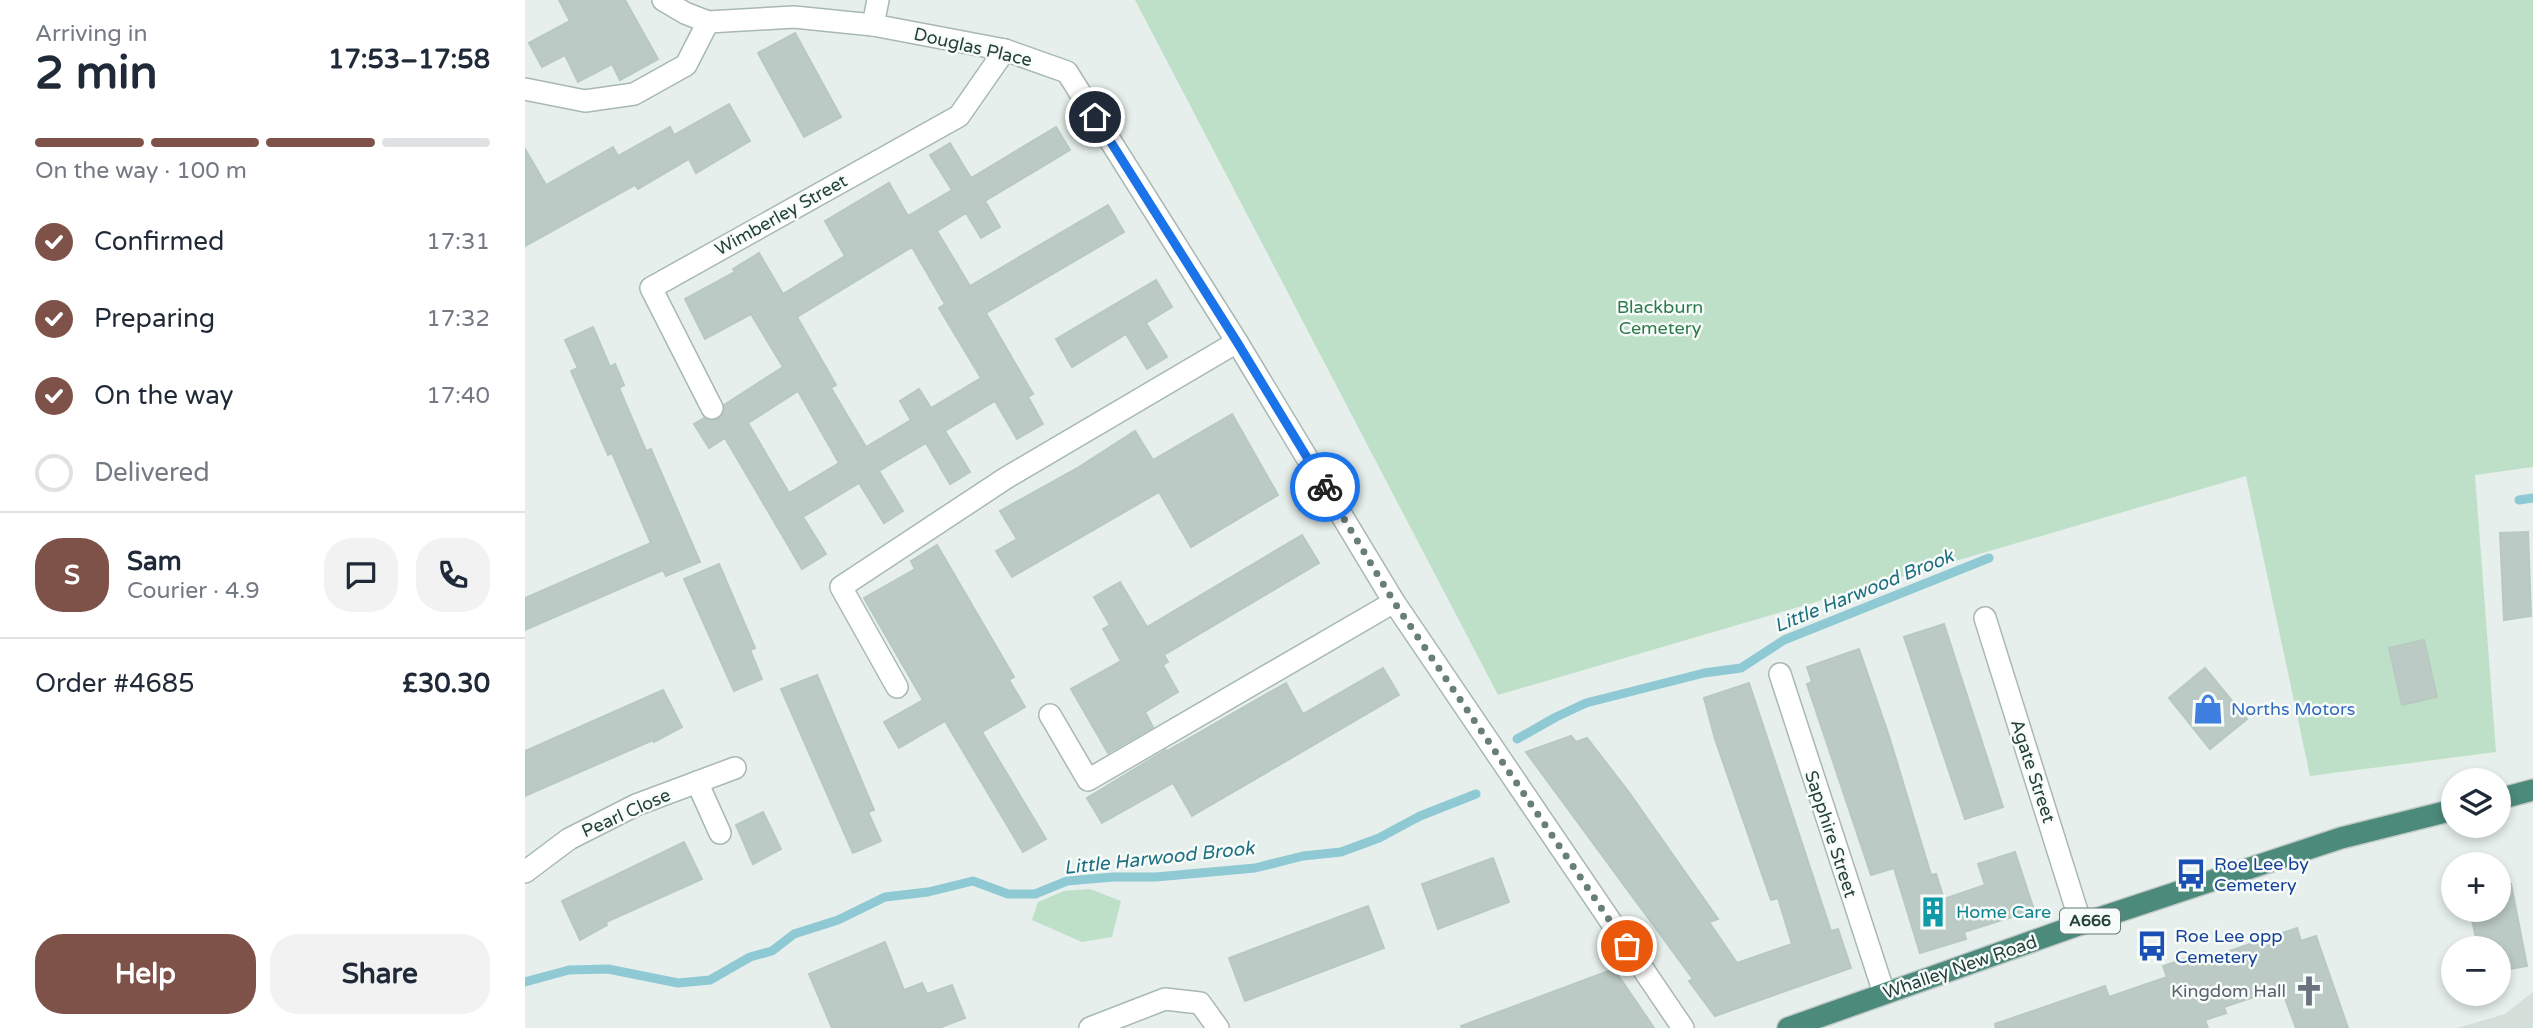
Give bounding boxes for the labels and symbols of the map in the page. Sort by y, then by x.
street label: Douglas Place [912,23,1034,71]
pin [1065,87,1125,147]
street label: Wimberley Street [711,169,851,260]
park label: Blackburn Cemetery [1617,296,1703,339]
courier [1290,452,1360,522]
water label: Little Harwood Brook [1771,544,1958,637]
shop icon: Norths Motors [2191,692,2225,726]
place label: Norths Motors [2231,698,2355,720]
street label: Agate Street [2006,716,2060,826]
street label: Sapphire Street [1800,768,1862,900]
street label: Pearl Close [578,784,674,842]
water label: Little Harwood Brook [1063,837,1257,879]
place label: Roe Lee by Cemetery [2214,853,2309,896]
bus stop icon: Roe Lee by Cemetery [2174,857,2208,891]
building icon: Home Care [1916,895,1950,929]
place label: Home Care [1956,901,2051,923]
road number: A666 [2060,909,2120,934]
pin [1597,916,1657,976]
place label: Roe Lee opp Cemetery [2175,925,2283,968]
bus stop icon: Roe Lee opp Cemetery [2135,929,2169,963]
street label: Whalley New Road [1880,930,2040,1004]
church icon: Kingdom Hall [2292,974,2326,1008]
place label: Kingdom Hall [2171,980,2286,1002]

